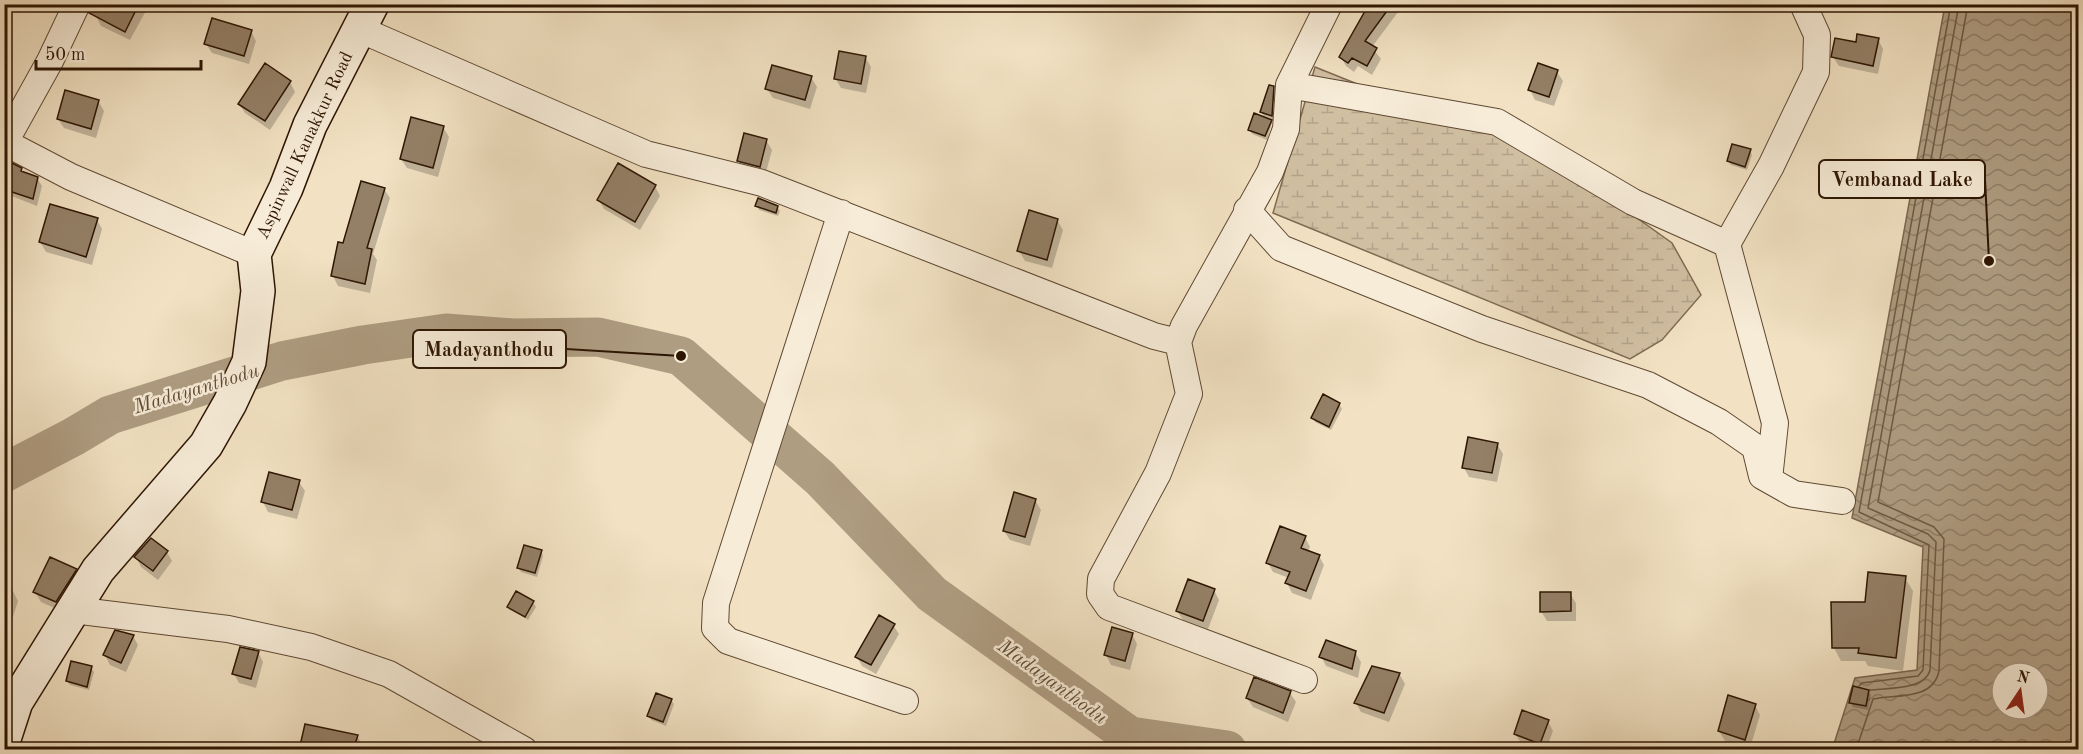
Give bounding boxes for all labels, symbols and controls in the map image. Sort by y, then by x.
scale bar [36,33,201,71]
text: 50 m [45,46,85,64]
street label: Aspinwall Kanakkur Road [254,49,356,242]
callout: Vembanad Lake [1819,160,1985,198]
text: Vembanad Lake [1831,171,1973,191]
callout: Madayanthodu [413,330,566,368]
text: Madayanthodu [424,341,554,361]
water label: Madayanthodu [130,361,262,419]
water label: Madayanthodu [992,636,1110,729]
north arrow [1990,661,2050,721]
text: N [2015,669,2031,688]

